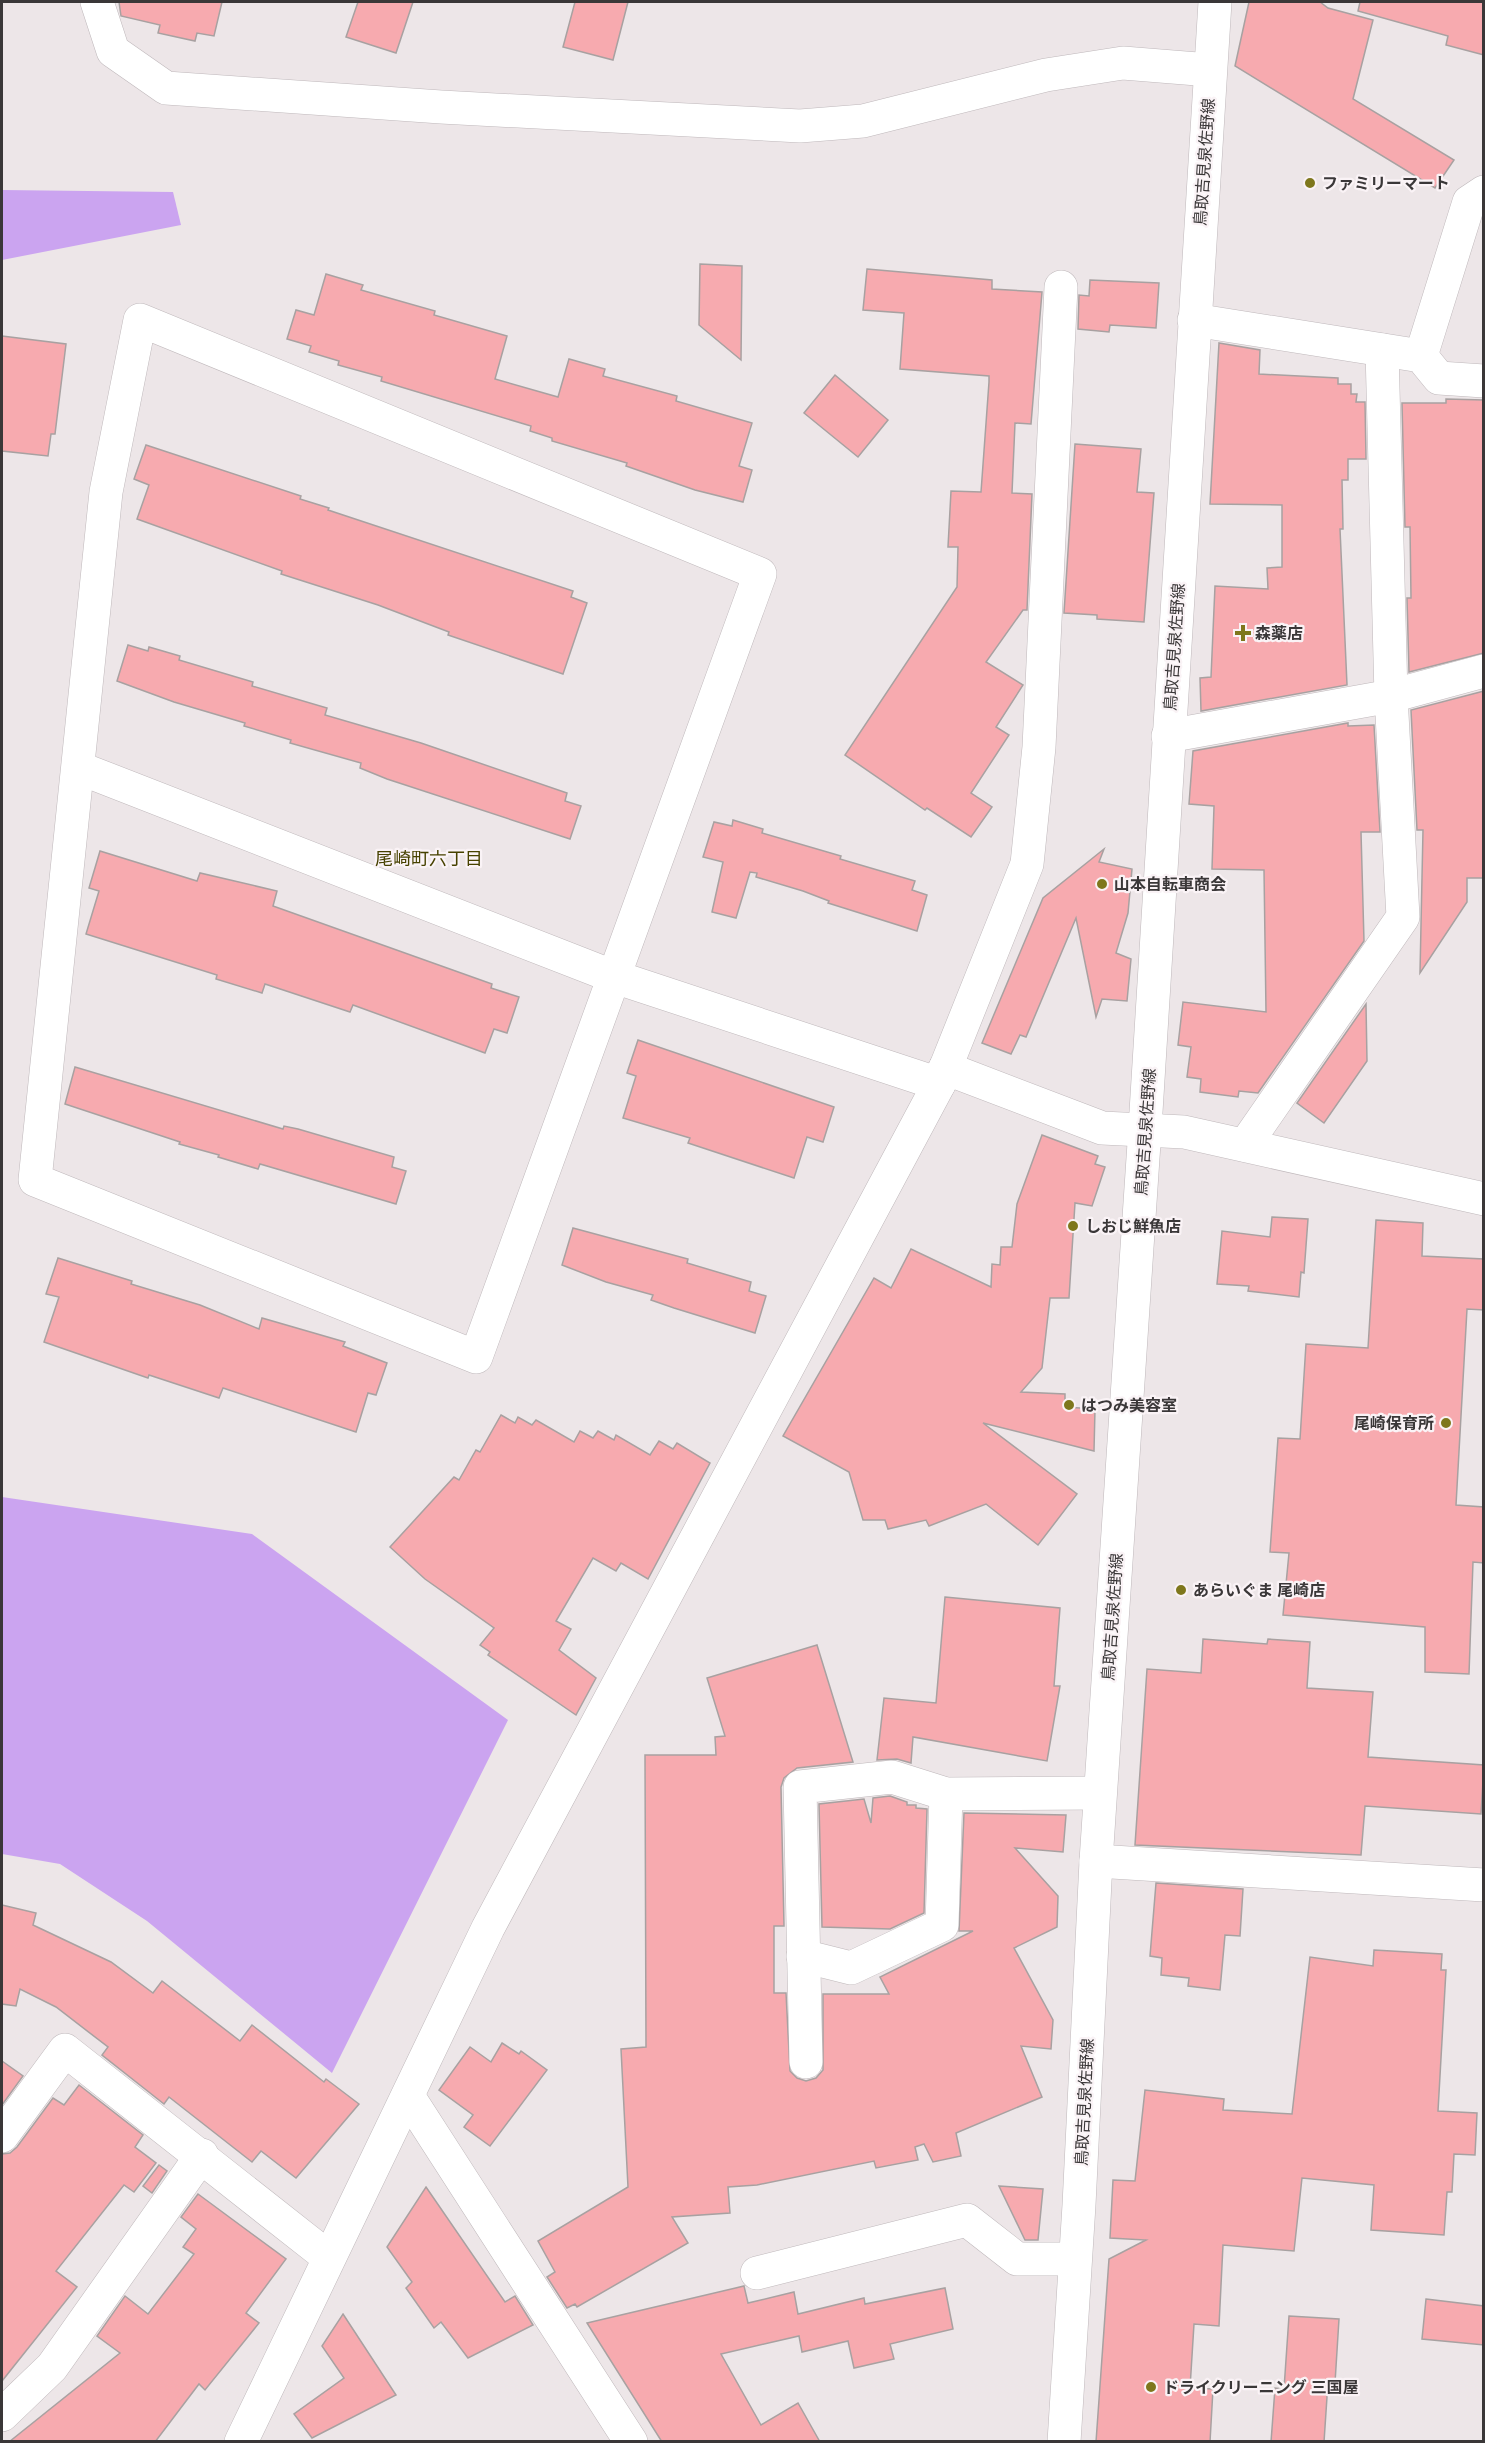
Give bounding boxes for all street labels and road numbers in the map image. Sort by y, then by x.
street label: 鳥取吉見泉佐野線 [1189,97,1219,227]
street label: 鳥取吉見泉佐野線 [1159,582,1189,712]
street label: 鳥取吉見泉佐野線 [1130,1067,1160,1197]
street label: 鳥取吉見泉佐野線 [1097,1552,1127,1682]
street label: 鳥取吉見泉佐野線 [1070,2038,1098,2166]

